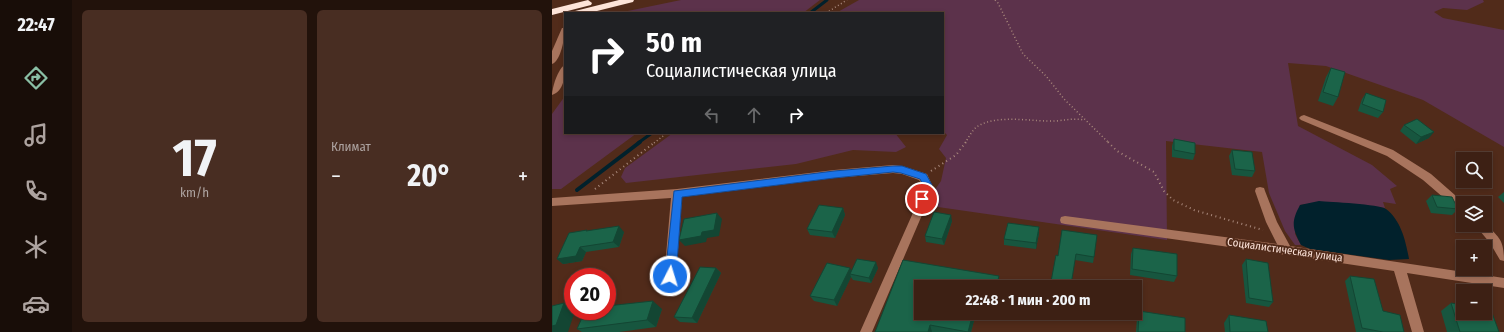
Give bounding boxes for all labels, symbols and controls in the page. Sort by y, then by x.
text: 22:47 [17,14,55,36]
text: 50 m [646,26,702,59]
icon: right [580,28,632,80]
text: Социалистическая улица [646,60,837,82]
icon: directions [22,64,50,92]
icon: left [701,104,723,126]
icon: ahead [743,104,765,126]
icon: right [785,104,807,126]
icon: music [22,121,50,149]
text: 17 [172,127,217,190]
text: Климат [331,139,371,154]
map controls [1456,152,1492,320]
button: search [1456,152,1492,188]
text: 20° [407,158,452,194]
text: − [331,163,341,190]
text: + [518,163,528,190]
icon: phone [22,177,50,205]
pin [905,182,939,216]
text: km/h [180,185,209,200]
icon: arrive [911,188,933,210]
button: layers [1456,196,1492,232]
icon: climate [22,233,50,261]
street label: Социалистическая улица [1226,235,1344,265]
button: + [1456,240,1492,276]
position arrow [649,255,691,297]
speed limit sign: 20 [564,268,616,320]
button: − [1456,284,1492,320]
icon: car [22,290,50,318]
text: 22:48 · 1 мин · 200 m [966,291,1090,309]

